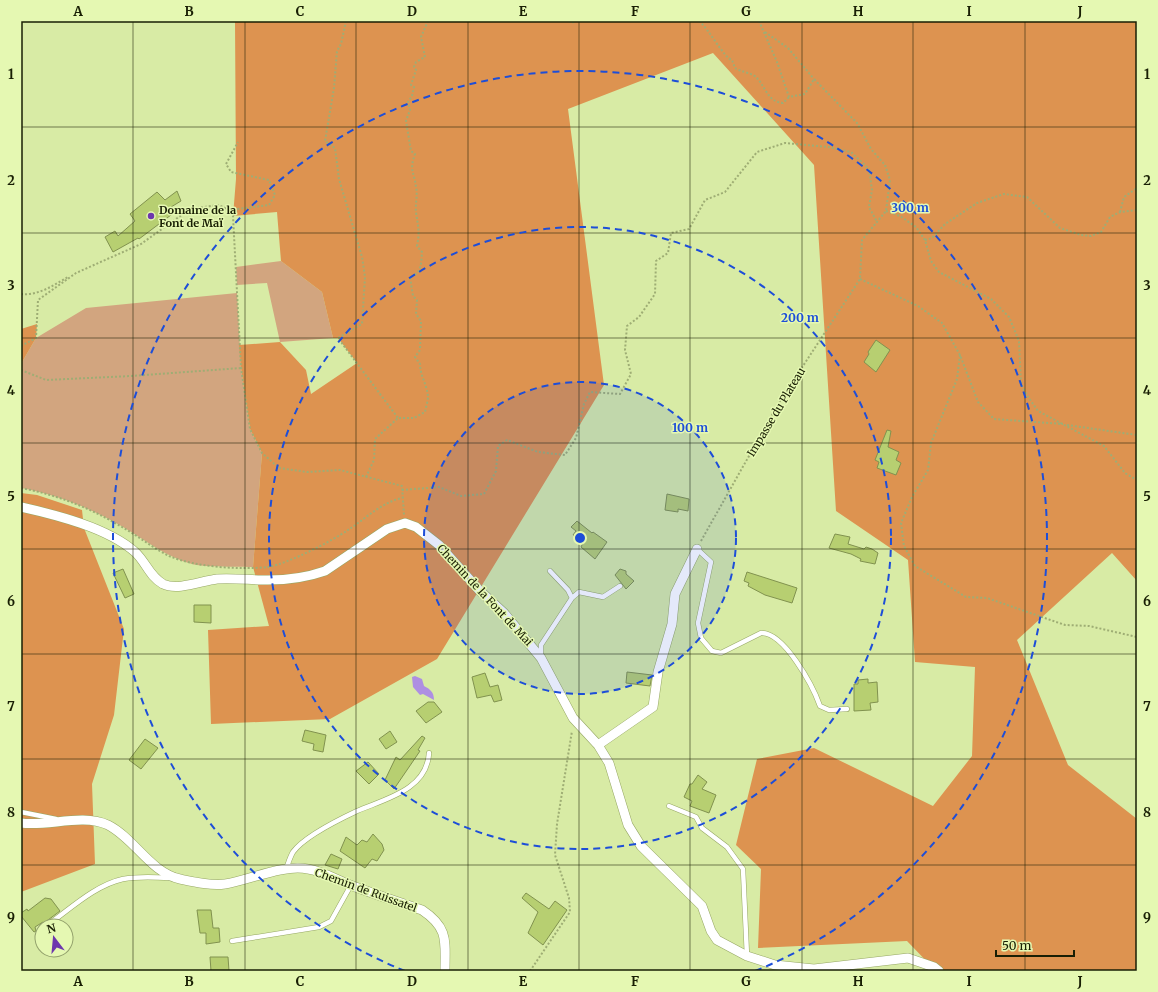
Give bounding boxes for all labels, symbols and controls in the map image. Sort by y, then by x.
text: A [72,3,83,20]
text: B [184,3,194,20]
text: C [296,3,305,20]
text: D [407,3,417,20]
text: E [519,3,528,20]
text: F [631,3,639,20]
text: G [741,3,751,20]
text: H [853,3,864,20]
text: I [966,3,972,20]
text: J [1076,3,1083,20]
text: 1 [8,66,14,83]
text: 1 [1144,66,1150,83]
text: 2 [7,172,15,189]
text: 2 [1143,172,1151,189]
text: 300 m [891,200,929,215]
place label: Domaine de la Font de Maï [159,203,236,230]
marker: Domaine de la Font de Maï [146,211,156,221]
text: 3 [7,277,15,294]
text: 3 [1143,277,1151,294]
text: 200 m [781,310,819,325]
street label: Impasse du Plateau [744,365,808,459]
text: 4 [7,382,16,399]
text: 4 [1143,382,1152,399]
text: 100 m [672,420,708,435]
text: 5 [7,488,15,505]
text: 5 [1143,488,1151,505]
centre of rings [573,531,587,545]
street label: Chemin de la Font de Mai [434,541,536,649]
text: 6 [7,593,15,610]
text: 6 [1143,593,1151,610]
text: 7 [7,698,15,715]
text: 7 [1143,698,1151,715]
text: 8 [7,804,15,821]
text: 8 [1143,804,1151,821]
street label: Chemin de Ruissatel [313,865,419,915]
text: 9 [7,909,15,926]
text: 9 [1143,909,1151,926]
north arrow [34,918,74,958]
text: N [45,920,58,936]
scale bar [996,932,1074,958]
text: 50 m [1002,938,1031,953]
text: A [72,973,83,990]
text: B [184,973,194,990]
text: C [296,973,305,990]
text: D [407,973,417,990]
text: E [519,973,528,990]
text: F [631,973,639,990]
text: G [741,973,751,990]
text: H [853,973,864,990]
text: I [966,973,972,990]
text: J [1076,973,1083,990]

